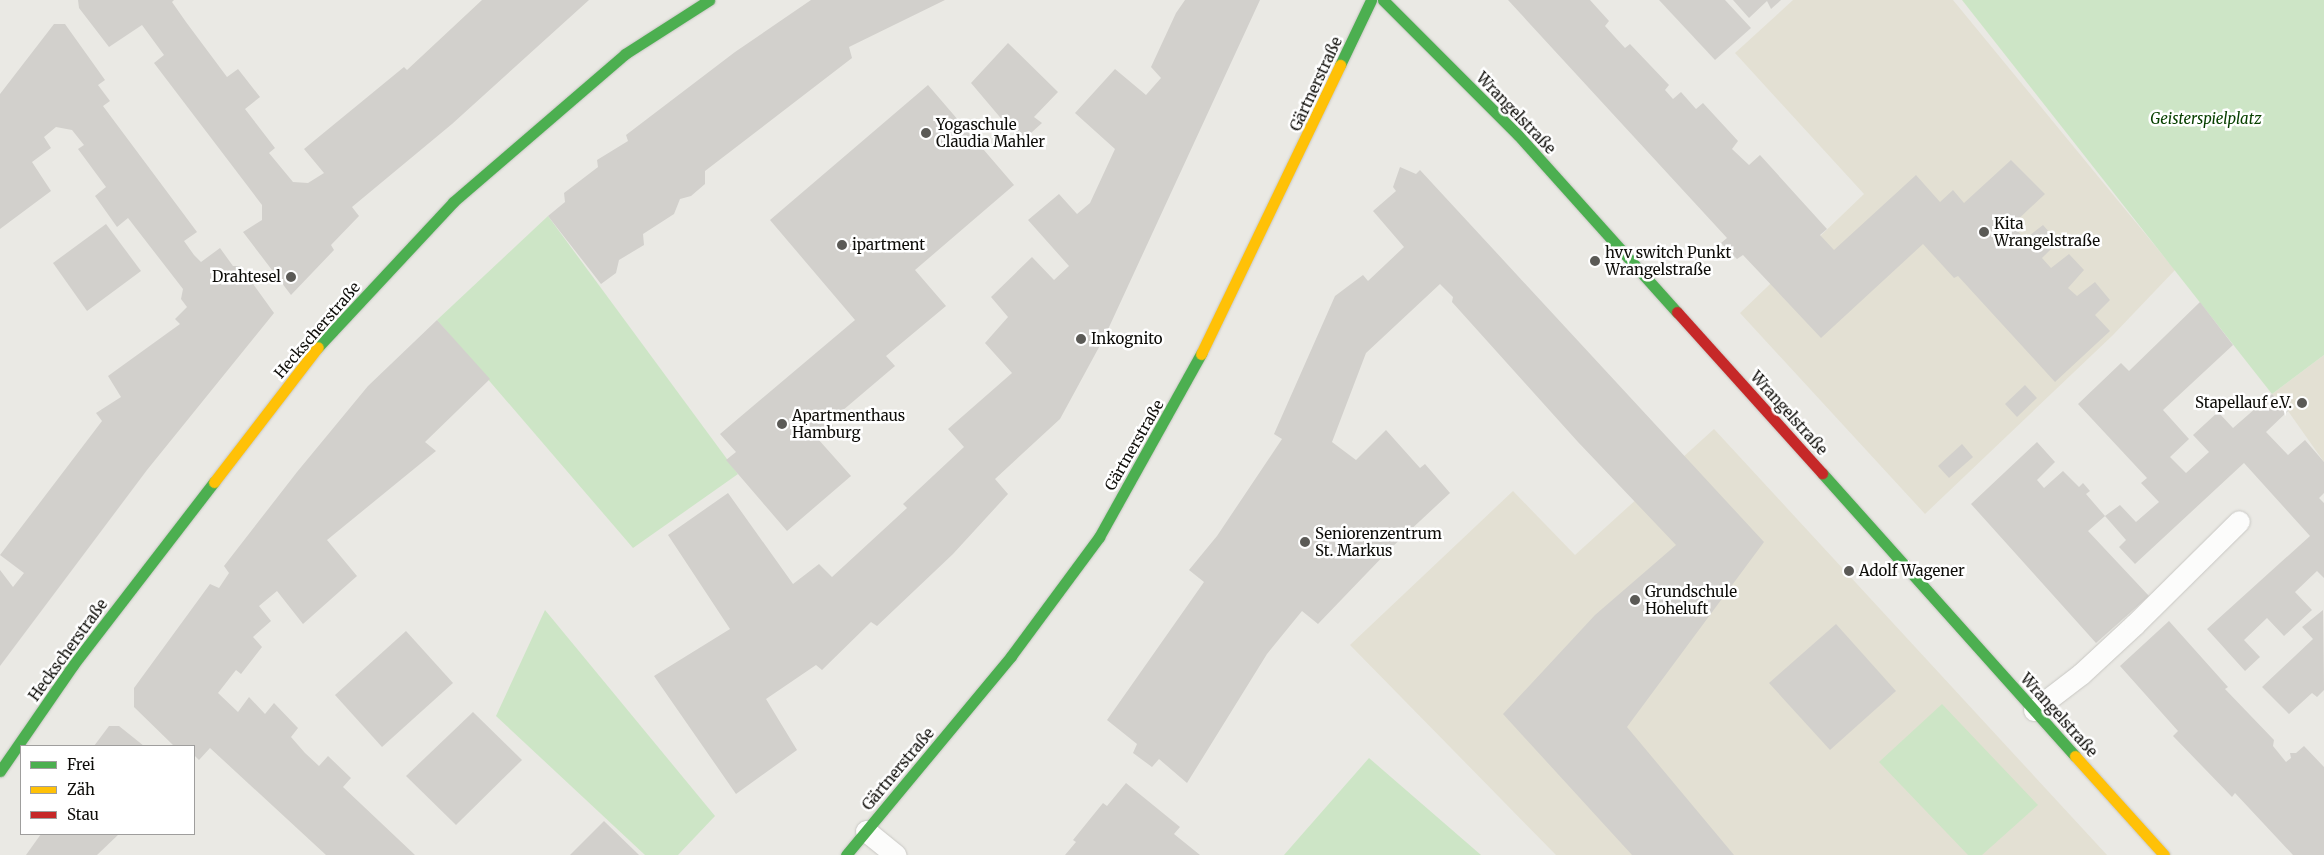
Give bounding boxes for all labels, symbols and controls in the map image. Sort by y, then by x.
street label: Gärtnerstraße [1286,34,1346,134]
street label: Wrangelstraße [1473,69,1559,157]
park label: Geisterspielplatz [2150,110,2262,128]
place label: Yogaschule Claudia Mahler [936,115,1045,150]
marker: Yogaschule Claudia Mahler [920,127,932,139]
place label: Kita Wrangelstraße [1994,214,2100,249]
marker: Kita Wrangelstraße [1978,226,1990,238]
place label: ipartment [852,236,925,254]
marker: ipartment [836,239,848,251]
place label: hvv switch Punkt Wrangelstraße [1605,243,1731,278]
marker: hvv switch Punkt Wrangelstraße [1589,255,1601,267]
place label: Drahtesel [212,268,281,286]
marker: Drahtesel [285,271,297,283]
street label: Heckscherstraße [270,278,364,382]
place label: Inkognito [1091,330,1162,348]
marker: Inkognito [1075,333,1087,345]
street label: Wrangelstraße [1747,368,1831,458]
place label: Stapellauf e.V. [2195,394,2292,412]
street label: Gärtnerstraße [1101,396,1167,494]
marker: Stapellauf e.V. [2296,397,2308,409]
place label: Apartmenthaus Hamburg [792,406,905,441]
marker: Apartmenthaus Hamburg [776,418,788,430]
place label: Seniorenzentrum St. Markus [1315,524,1442,559]
marker: Seniorenzentrum St. Markus [1299,536,1311,548]
place label: Adolf Wagener [1859,562,1965,580]
marker: Adolf Wagener [1843,565,1855,577]
place label: Grundschule Hoheluft [1645,582,1737,617]
marker: Grundschule Hoheluft [1629,594,1641,606]
street label: Heckscherstraße [25,596,111,704]
street label: Wrangelstraße [2017,670,2101,760]
street label: Gärtnerstraße [858,724,938,814]
legend [20,745,195,835]
text: Frei [67,755,95,774]
text: Zäh [67,780,95,799]
text: Stau [67,805,99,824]

